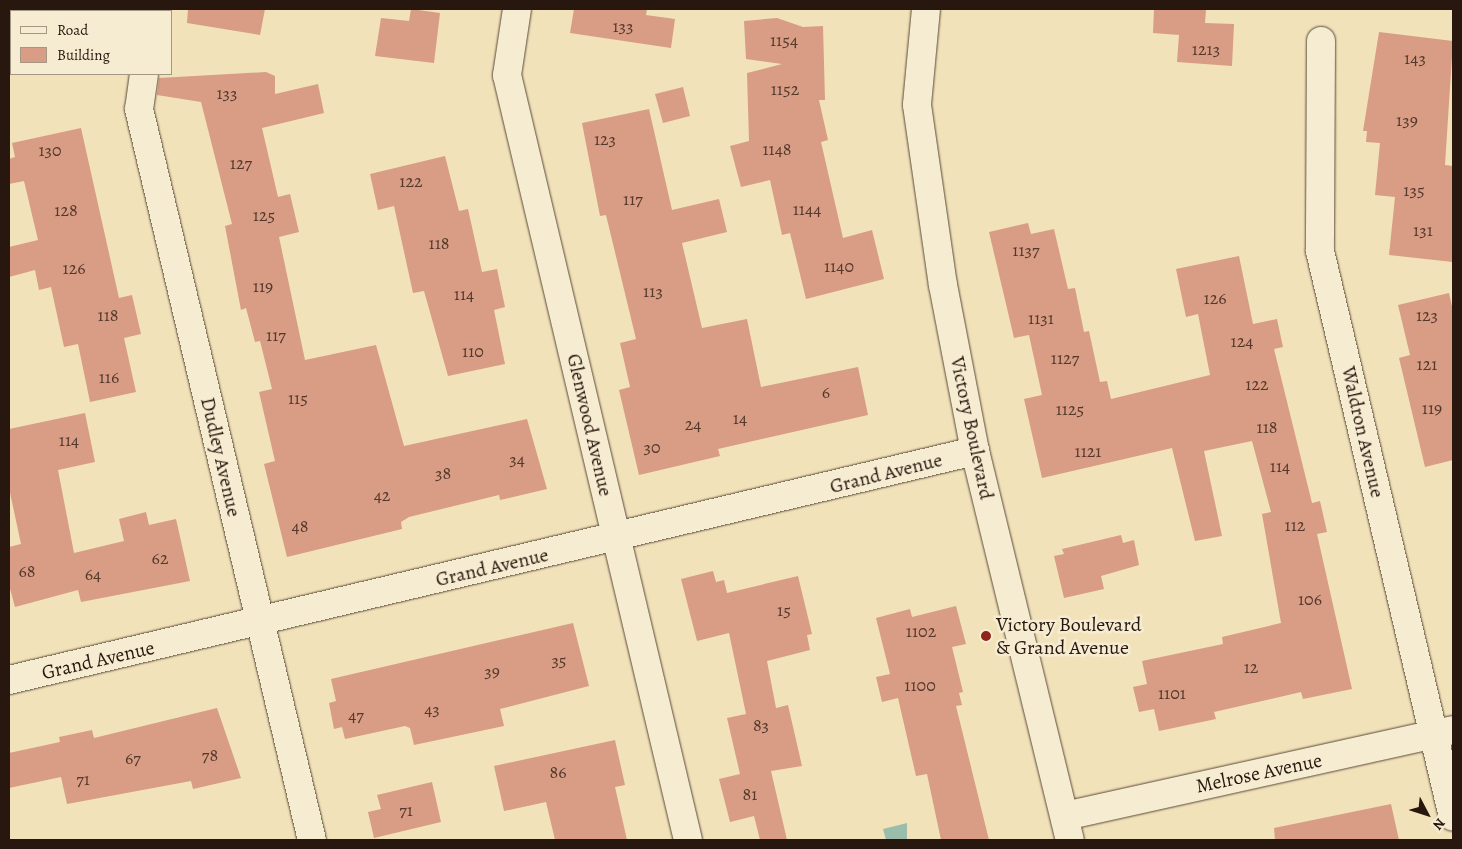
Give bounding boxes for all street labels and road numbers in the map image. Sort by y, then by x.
street label: Glenwood Avenue [562,351,618,499]
street label: Victory Boulevard [945,354,999,502]
street label: Waldron Avenue [1336,364,1390,500]
street label: Dudley Avenue [196,395,246,519]
street label: Grand Avenue [827,447,945,499]
street label: Grand Avenue [433,542,551,592]
street label: Grand Avenue [39,635,157,685]
street label: Melrose Avenue [1194,748,1324,798]

